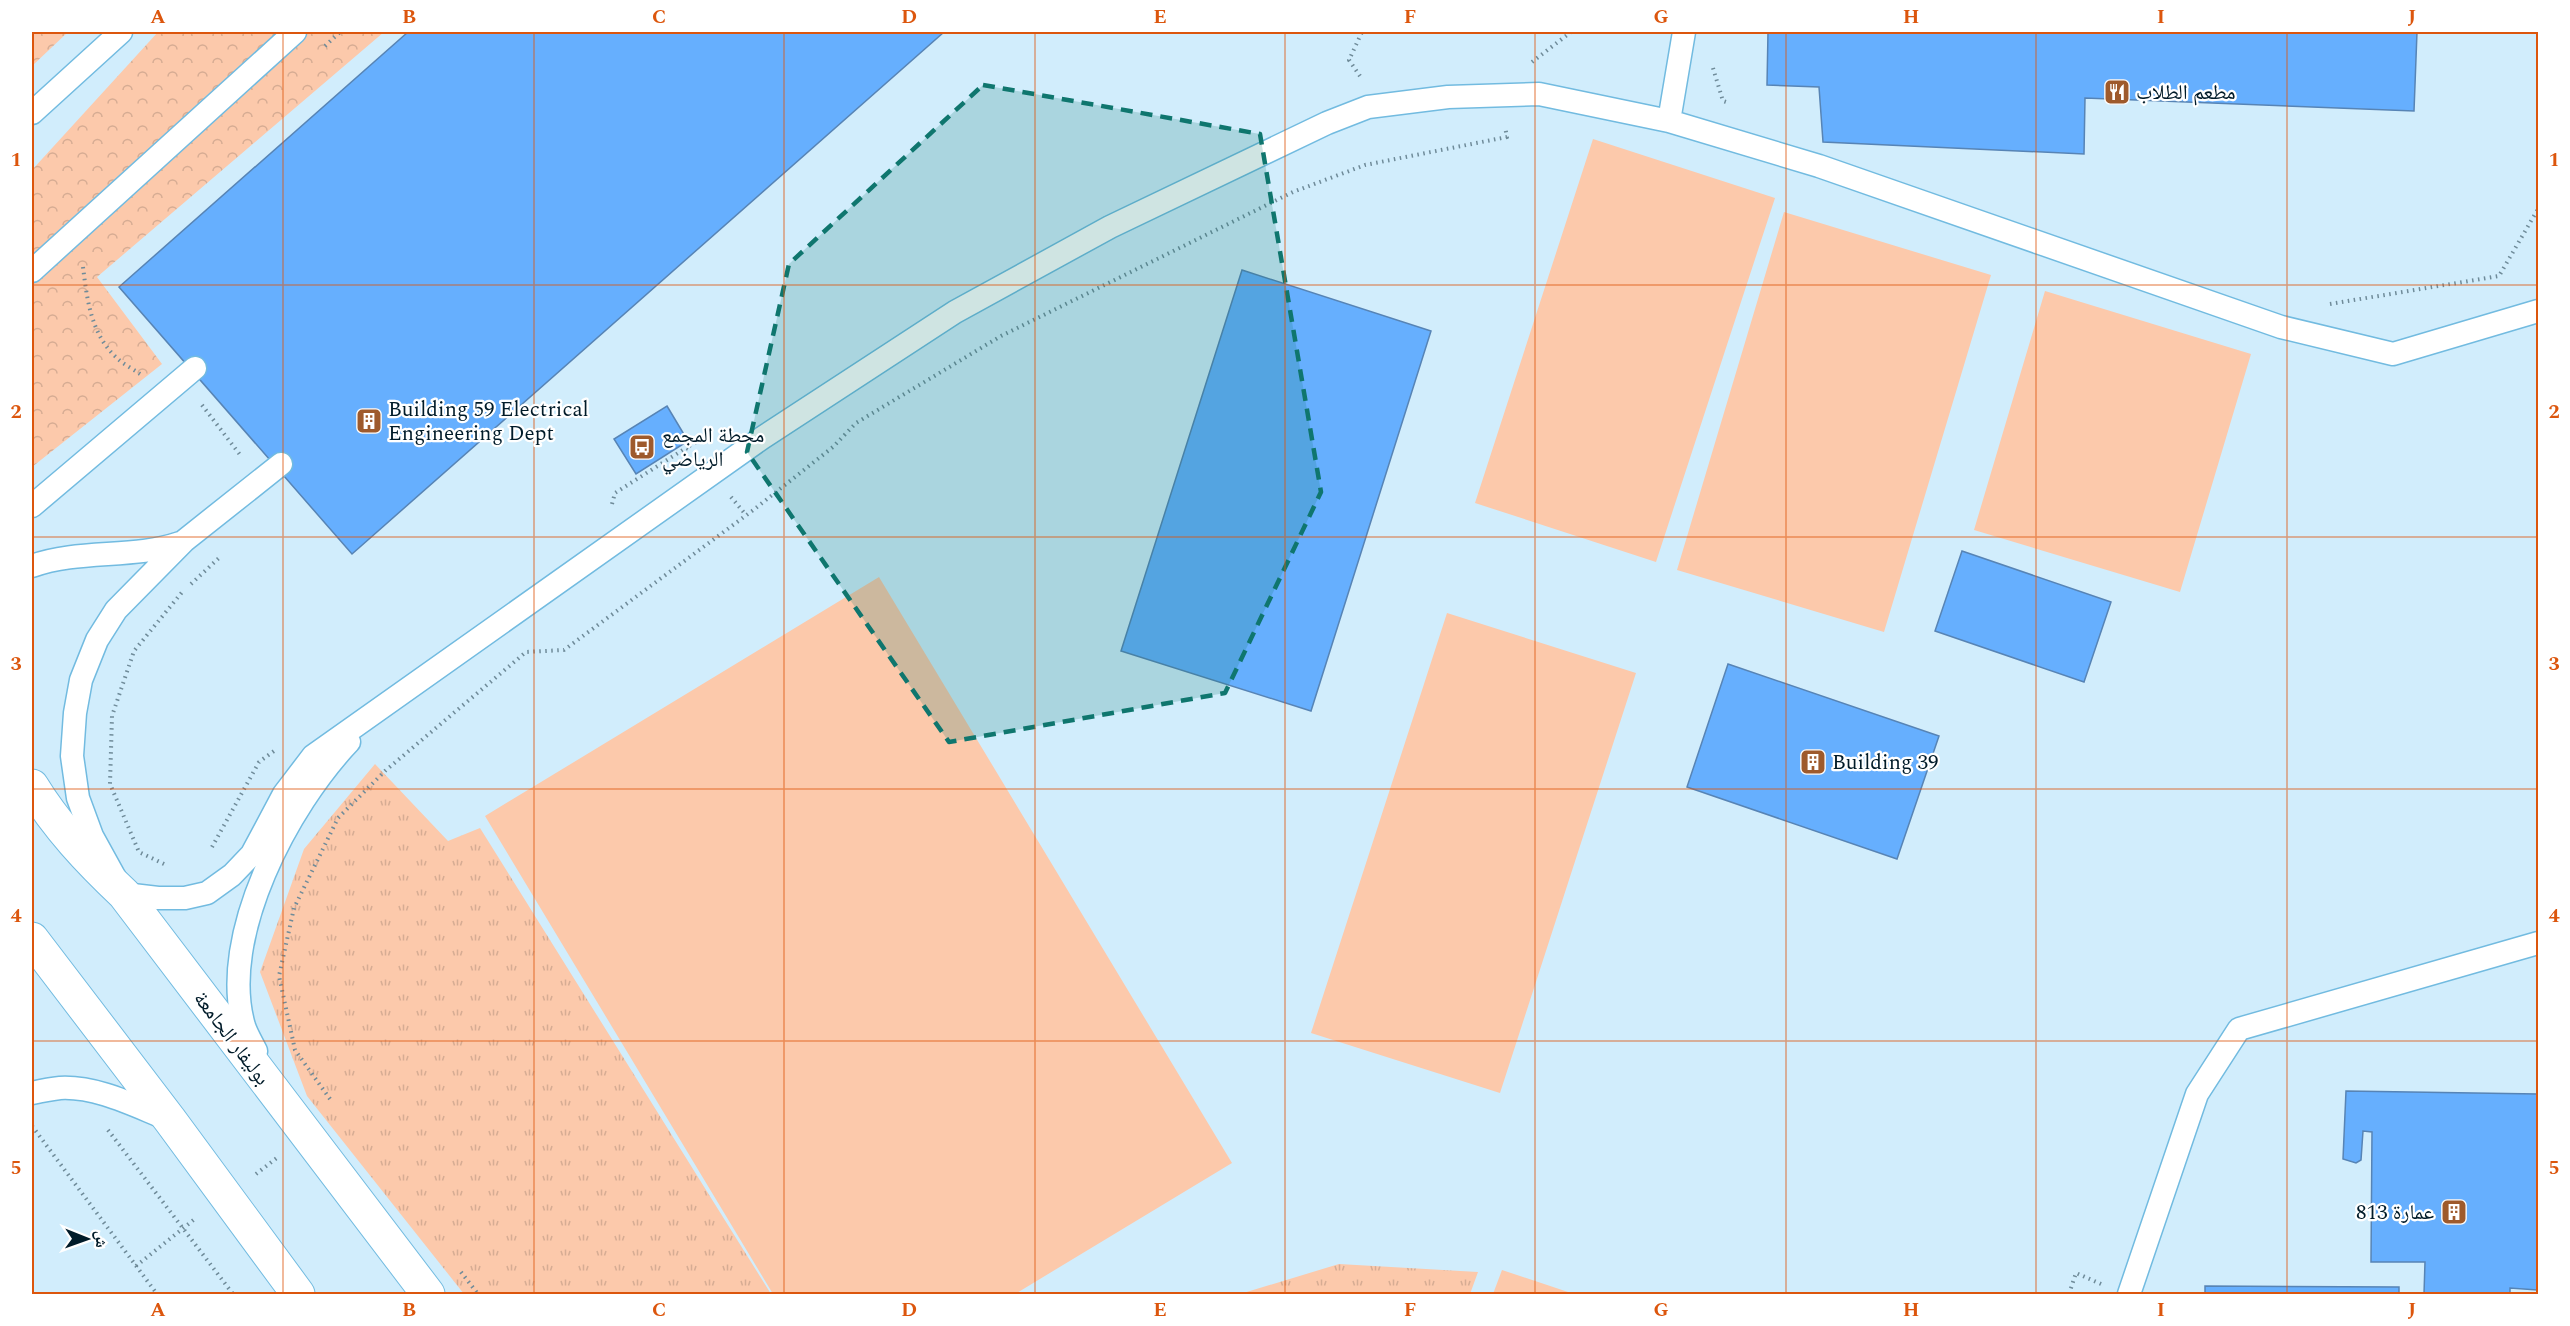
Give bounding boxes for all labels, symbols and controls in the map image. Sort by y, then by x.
text: A [150,2,166,32]
text: B [402,2,416,32]
text: C [652,2,666,32]
text: D [901,2,917,32]
text: E [1153,2,1167,32]
text: F [1404,2,1416,32]
text: G [1653,2,1669,32]
text: H [1903,2,1919,32]
text: I [2157,2,2165,32]
text: J [2408,2,2416,32]
restaurant icon: مطعم الطلاب [2102,77,2132,107]
place label: مطعم الطلاب [2136,77,2236,109]
text: 1 [10,145,22,175]
text: 1 [2548,145,2560,175]
place label: Building 59 Electrical Engineering Dept [388,394,589,450]
text: 2 [10,397,22,427]
text: 2 [2548,397,2560,427]
building icon: Building 59 Electrical Engineering Dept [354,406,384,436]
place label: محطة المجمع الرياضي [662,420,764,476]
bus stop icon: محطة المجمع الرياضي [627,432,657,462]
text: 3 [10,649,22,679]
text: 3 [2548,649,2560,679]
building icon: Building 39 [1798,747,1828,777]
place label: Building 39 [1832,747,1939,779]
text: 4 [10,901,22,931]
text: 4 [2548,901,2560,931]
street label: بوليفار الجامعة [185,985,277,1093]
text: 5 [10,1153,22,1183]
text: 5 [2548,1153,2560,1183]
place label: عمارة 813 [2356,1197,2434,1229]
building icon: عمارة 813 [2439,1197,2469,1227]
north arrow [57,1209,117,1269]
text: ش [89,1231,113,1248]
text: A [150,1295,166,1325]
text: B [402,1295,416,1325]
text: C [652,1295,666,1325]
text: D [901,1295,917,1325]
text: E [1153,1295,1167,1325]
text: F [1404,1295,1416,1325]
text: G [1653,1295,1669,1325]
text: H [1903,1295,1919,1325]
text: I [2157,1295,2165,1325]
text: J [2408,1295,2416,1325]

